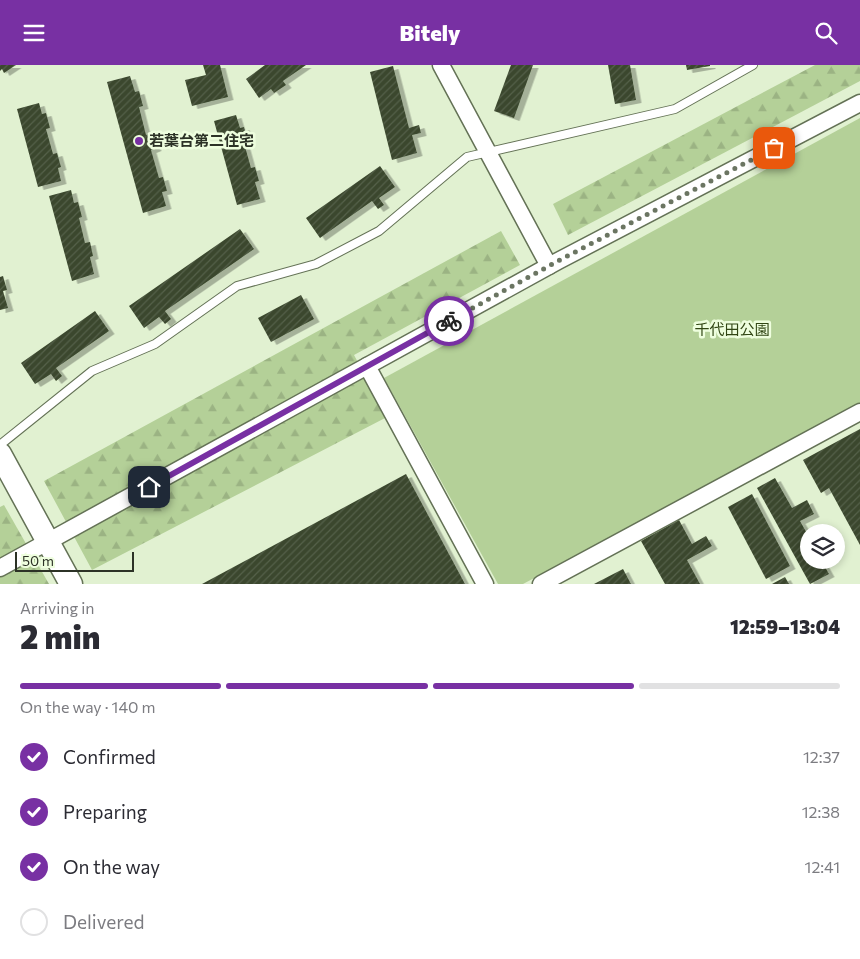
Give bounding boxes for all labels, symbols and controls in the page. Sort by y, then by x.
icon: menu [20,19,48,47]
text: Bitely [400,19,460,46]
icon: search [812,19,840,47]
pin [753,127,795,169]
place label: 若葉台第二住宅 [149,131,254,149]
icon: bag [760,134,788,162]
marker: 若葉台第二住宅 [133,135,145,147]
courier [424,296,474,346]
icon: bike [435,307,463,335]
park label: 千代田公園 [694,320,770,338]
pin [128,466,170,508]
icon: home [135,473,163,501]
map controls [800,524,845,569]
button: layers [800,524,845,569]
scale bar [15,549,134,572]
text: 50 m [22,552,54,569]
text: Arriving in [20,598,94,617]
text: 12:59–13:04 [730,615,840,638]
text: 2 min [20,616,100,656]
text: On the way · 140 m [20,697,155,716]
icon: check [20,743,48,771]
text: Confirmed [63,745,156,768]
text: 12:37 [803,747,840,766]
icon: check [20,798,48,826]
text: Preparing [63,800,147,823]
text: 12:38 [802,802,840,821]
icon: check [20,853,48,881]
text: On the way [63,855,160,878]
text: 12:41 [805,857,840,876]
text: Delivered [63,910,144,933]

